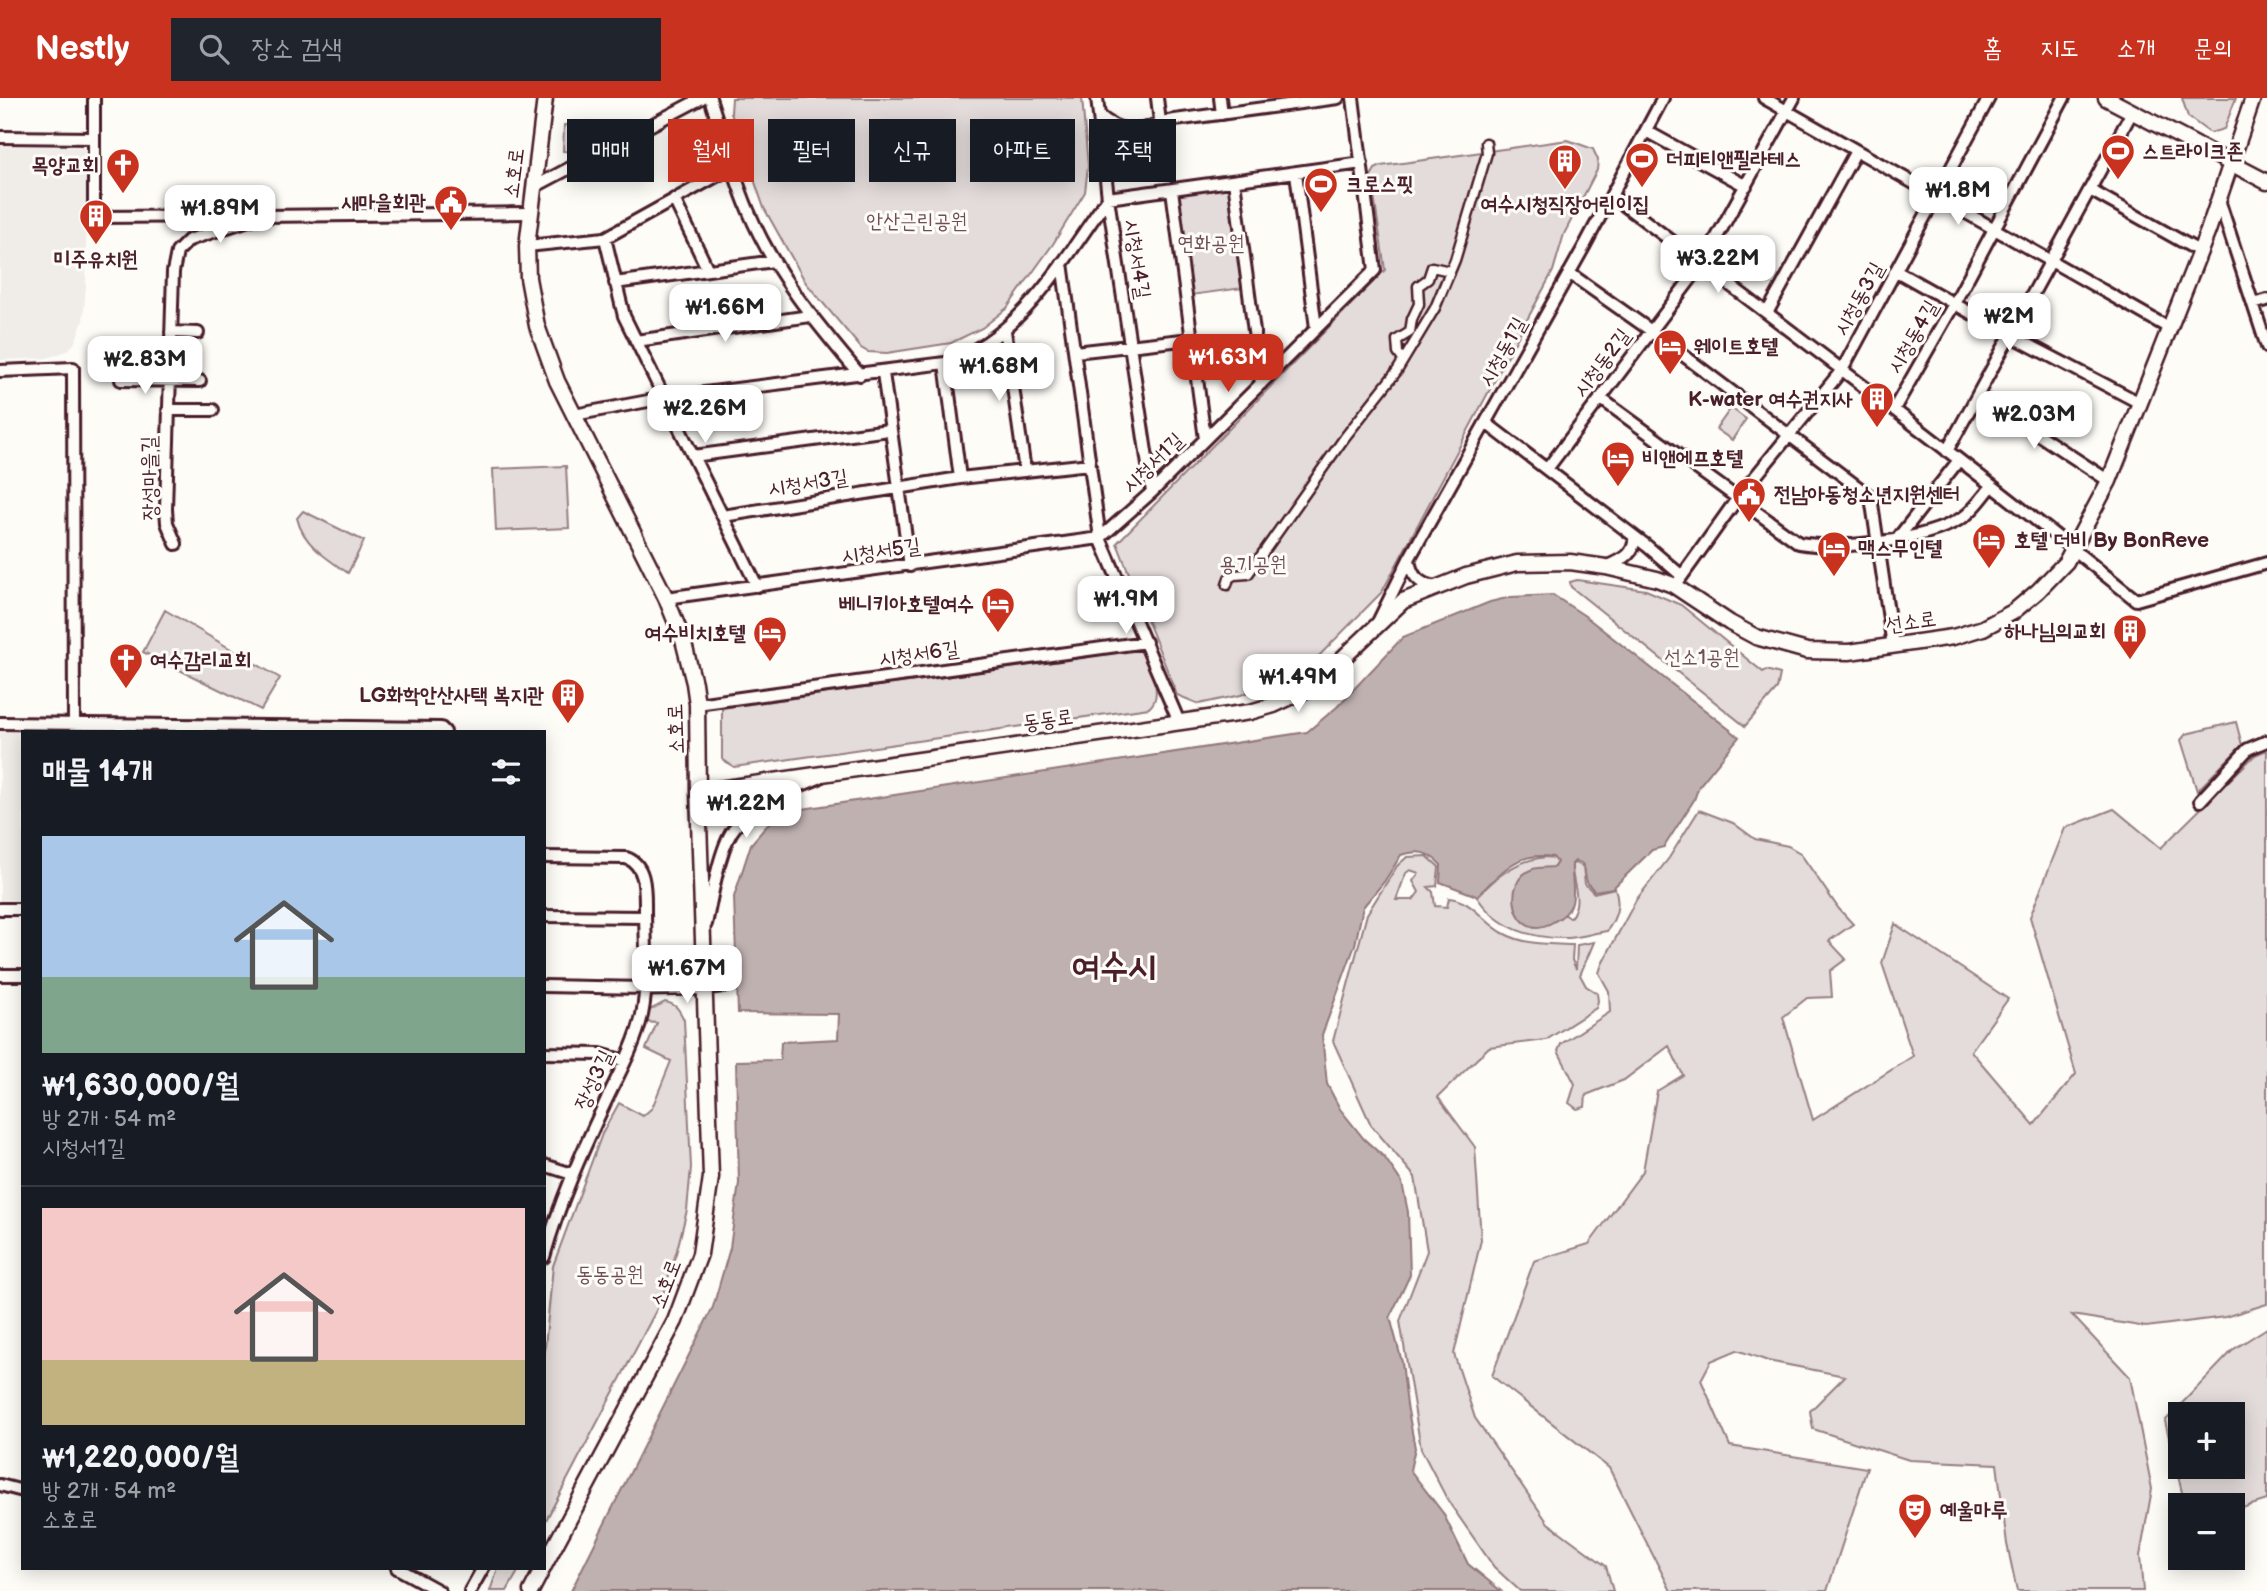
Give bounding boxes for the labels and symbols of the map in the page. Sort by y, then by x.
sports icon: 스트라이크존 [2099,132,2137,181]
place label: 스트라이크존 [2142,139,2243,164]
sports icon: 더피티앤필라테스 [1623,140,1661,189]
building icon: 여수시청직장어린이집 [1546,142,1584,191]
church icon: 목양교회 [104,146,142,195]
street label: 소호로 [499,146,529,200]
place label: 더피티앤필라테스 [1666,147,1801,172]
place label: 목양교회 [31,153,99,178]
sports icon: 크로스핏 [1302,165,1340,214]
pin: ₩1.8M [1909,167,2007,227]
place label: 크로스핏 [1346,172,1414,197]
public building icon: 새마을회관 [432,183,470,232]
pin: ₩1.89M [163,186,277,245]
place label: 새마을회관 [342,190,426,215]
place label: 여수시청직장어린이집 [1481,192,1649,217]
building icon: 미주유치원 [77,197,115,246]
park label: 안산근린공원 [866,209,968,234]
street label: 시청서4길 [1118,217,1156,301]
park label: 연화공원 [1177,231,1245,256]
pin: ₩3.22M [1661,236,1775,295]
place label: 미주유치원 [54,247,138,272]
street label: 시청동3길 [1829,258,1889,340]
pin: ₩1.66M [668,285,782,344]
pin: ₩2M [1975,294,2043,353]
street label: 시청동4길 [1882,296,1944,378]
street label: 시청동1길 [1474,313,1532,391]
street label: 시청동2길 [1568,323,1636,402]
hotel icon: 웨이트호텔 [1651,327,1689,376]
pin: ₩1.63M [1171,334,1285,394]
place label: 웨이트호텔 [1694,334,1779,359]
pin: ₩2.83M [88,336,202,396]
pin: ₩1.68M [942,344,1056,403]
building icon: K-water 여수권지사 [1858,380,1896,429]
pin: ₩2.26M [648,386,762,445]
place label: K-water 여수권지사 [1688,387,1853,412]
pin: ₩2.03M [1977,392,2091,451]
street label: 시청서1길 [1117,428,1189,498]
street label: 장성마을길 [137,435,163,520]
hotel icon: 비앤에프호텔 [1599,439,1637,488]
place label: 비앤에프호텔 [1642,446,1743,471]
street label: 시청서3길 [766,464,850,502]
public building icon: 전남아동청소년지원센터 [1730,475,1768,524]
place label: 전남아동청소년지원센터 [1774,482,1960,507]
hotel icon: 호텔 더비 By BonReve [1970,521,2008,570]
place label: 호텔 더비 By BonReve [2014,528,2209,553]
hotel icon: 맥스무인텔 [1815,529,1853,578]
street label: 시청서5길 [840,533,922,569]
place label: 맥스무인텔 [1858,536,1943,561]
park label: 용기공원 [1219,552,1287,577]
pin: ₩1.9M [1077,576,1175,636]
hotel icon: 베니키아호텔여수 [979,585,1017,634]
place label: 베니키아호텔여수 [839,592,974,617]
street label: 선소로 [1884,606,1938,638]
building icon: 하나님의교회 [2111,612,2149,661]
hotel icon: 여수비치호텔 [751,614,789,663]
place label: 하나님의교회 [2004,619,2106,644]
place label: 여수비치호텔 [645,621,746,646]
street label: 시청서6길 [877,636,961,672]
church icon: 여수감리교회 [107,641,145,690]
park label: 선소1공원 [1664,645,1740,670]
place label: 여수감리교회 [150,648,251,673]
pin: ₩1.49M [1241,654,1355,714]
building icon: LG화학안산사택 복지관 [549,676,587,725]
place label: LG화학안산사택 복지관 [359,683,544,708]
street label: 소호로 [663,703,689,755]
street label: 동동로 [1021,704,1075,736]
pin: ₩1.22M [689,780,803,840]
pin: ₩1.67M [630,946,744,1005]
district label: 여수시 [1072,946,1156,989]
street label: 장성3길 [569,1046,619,1114]
street label: 소호로 [645,1256,687,1312]
park label: 동동공원 [576,1262,644,1287]
theatre icon: 예울마루 [1896,1491,1934,1540]
place label: 예울마루 [1940,1498,2008,1523]

